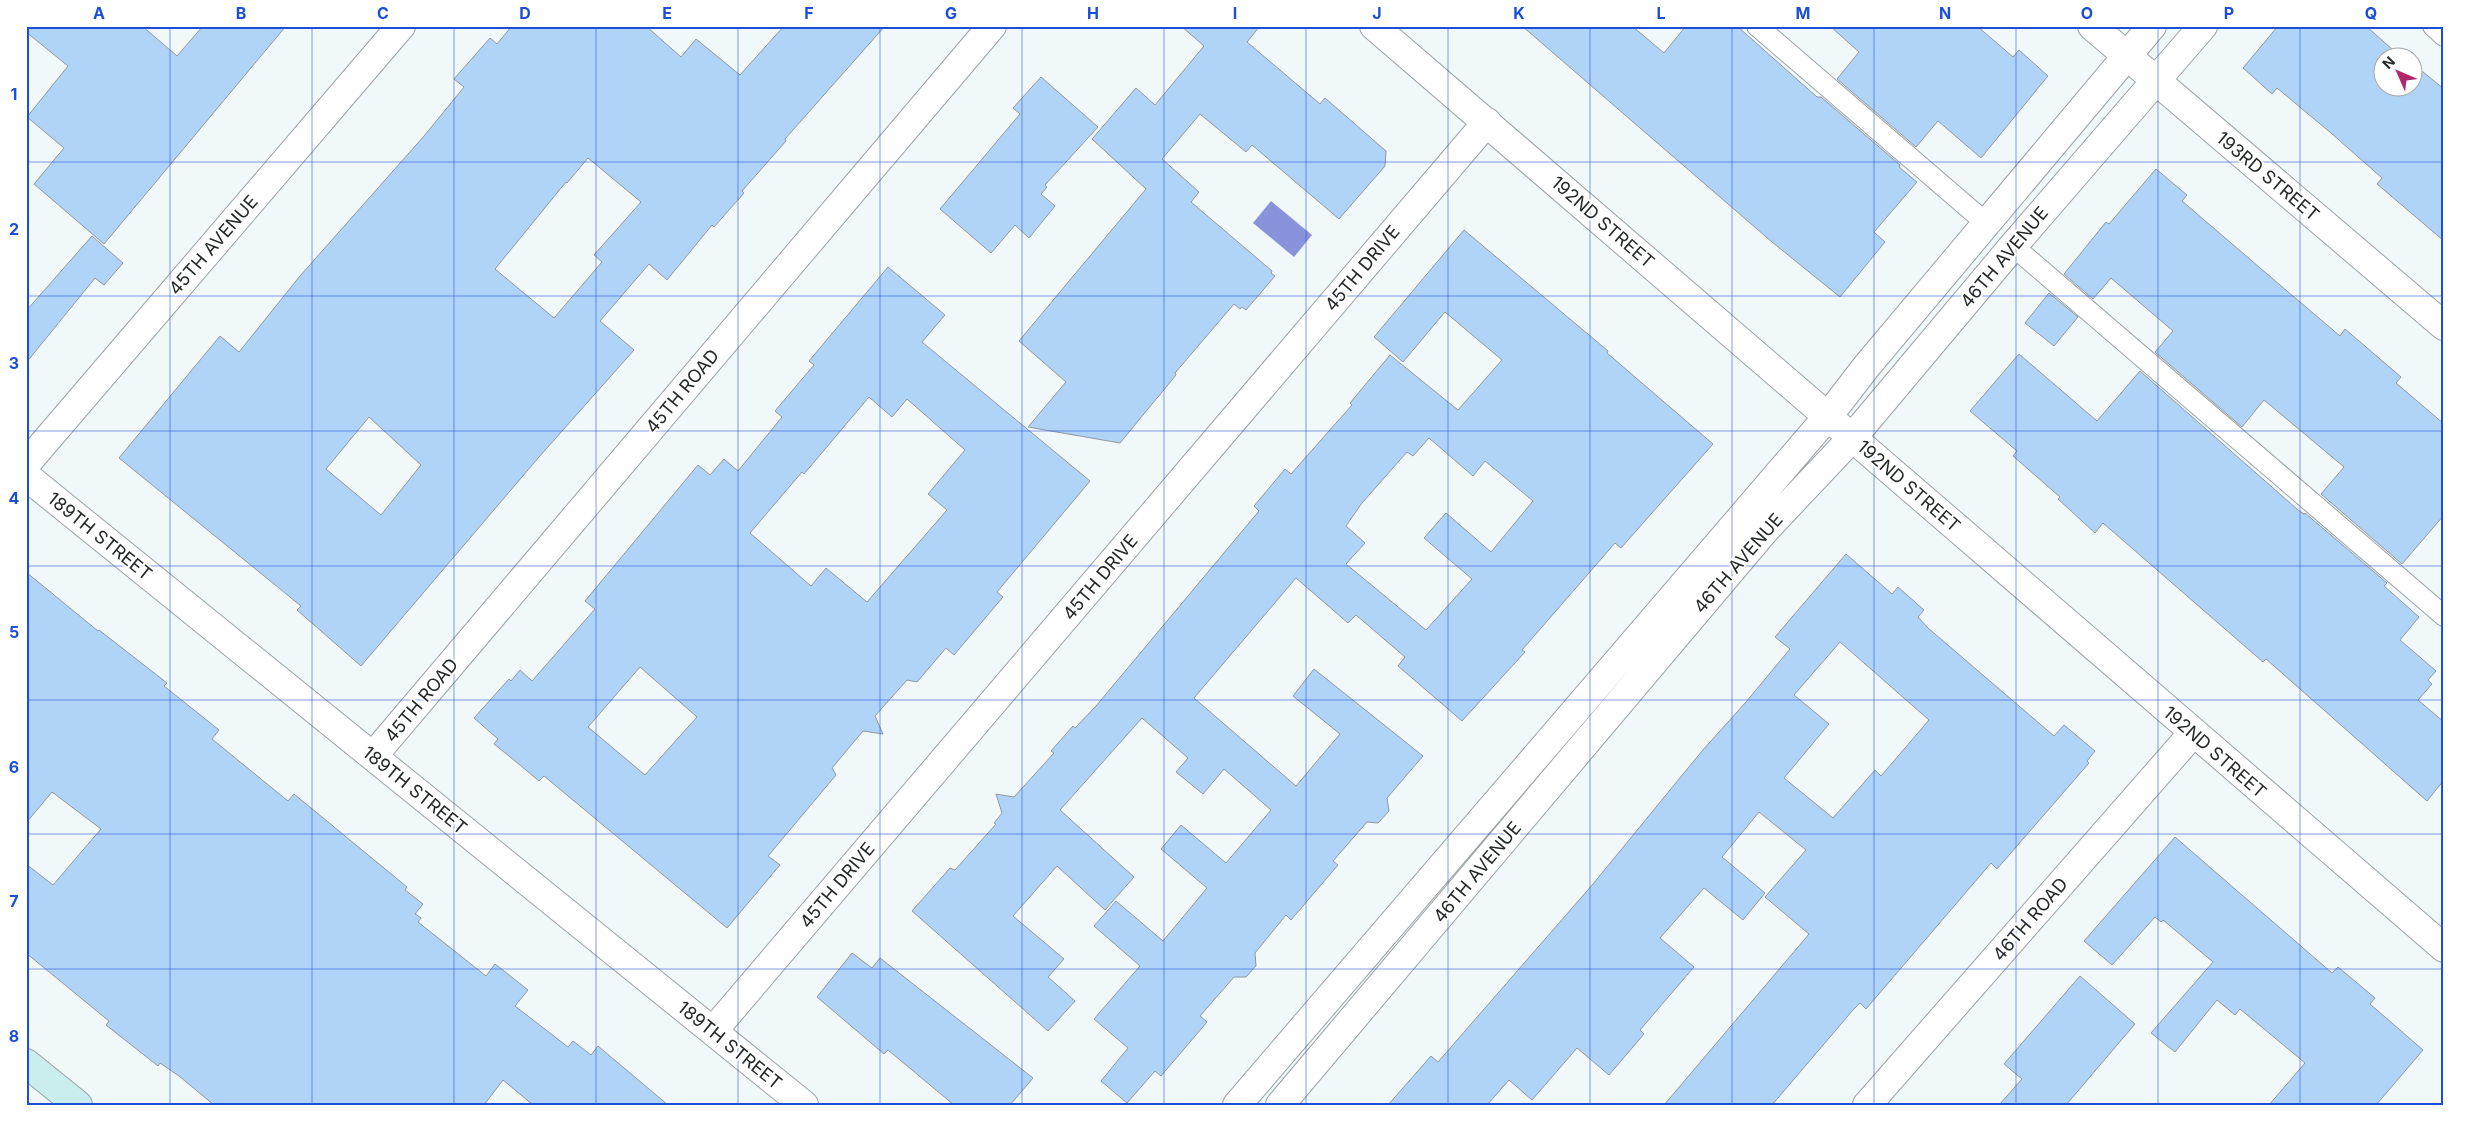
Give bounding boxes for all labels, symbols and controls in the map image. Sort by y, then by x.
text: A [93,3,105,23]
text: B [236,3,246,23]
text: C [377,3,389,23]
text: D [519,3,531,23]
text: E [662,3,672,23]
text: F [804,3,814,23]
text: G [945,3,957,23]
text: H [1087,3,1099,23]
text: I [1233,3,1237,23]
text: J [1372,3,1382,23]
text: K [1513,3,1525,23]
text: L [1656,3,1666,23]
text: M [1796,3,1810,23]
text: N [1939,3,1951,23]
text: O [2081,3,2093,23]
text: P [2224,3,2234,23]
text: Q [2365,3,2377,23]
north arrow [2372,48,2422,98]
text: N [2379,53,2398,72]
text: 1 [11,84,17,104]
street label: 193RD STREET [2213,127,2323,225]
street label: 192ND STREET [1547,172,1659,272]
street label: 45TH AVENUE [164,191,262,299]
street label: 46TH AVENUE [1956,202,2052,312]
text: 2 [9,219,19,239]
street label: 45TH DRIVE [1320,221,1404,315]
street label: 45TH ROAD [641,345,723,437]
text: 3 [9,353,19,373]
street label: 192ND STREET [1853,436,1965,536]
text: 4 [9,488,20,508]
street label: 189TH STREET [44,488,156,584]
street label: 46TH AVENUE [1689,509,1787,617]
street label: 45TH DRIVE [1058,530,1142,624]
text: 5 [9,622,19,642]
street label: 45TH ROAD [380,654,462,746]
street label: 192ND STREET [2159,702,2271,802]
street label: 189TH STREET [359,742,471,838]
text: 6 [9,757,19,777]
street label: 46TH AVENUE [1429,817,1525,927]
street label: 45TH DRIVE [795,838,879,932]
street label: 46TH ROAD [1988,873,2072,965]
text: 7 [9,891,19,911]
street label: 189TH STREET [674,997,786,1093]
text: 8 [9,1026,19,1046]

